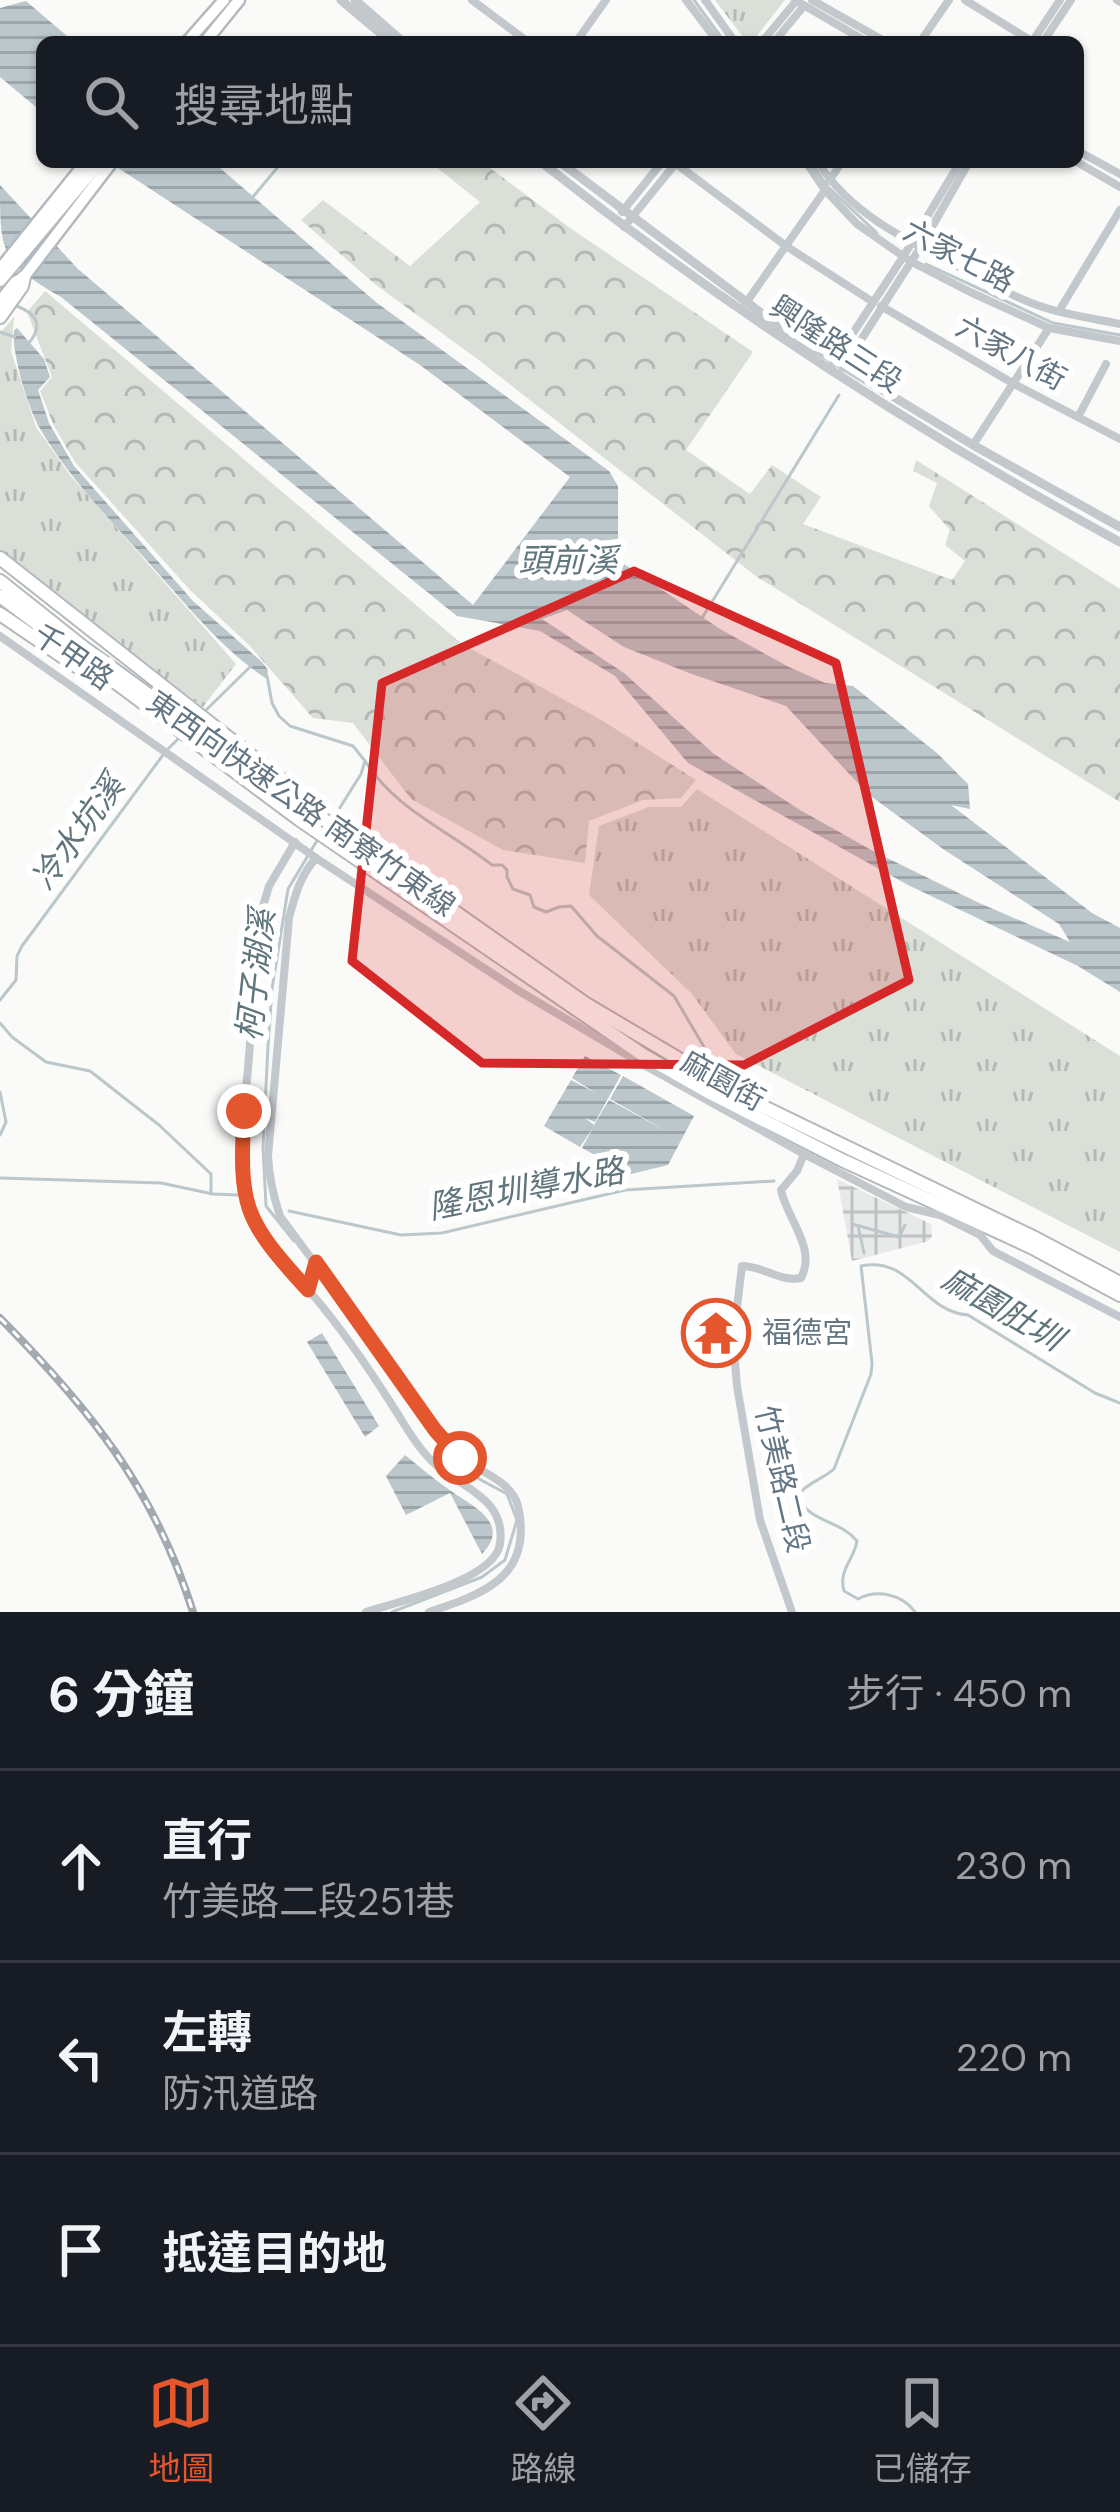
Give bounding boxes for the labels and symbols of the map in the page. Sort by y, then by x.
street label: 六家七路 [897,210,1021,301]
street label: 興隆路三段 [763,286,910,401]
street label: 六家八街 [949,306,1073,399]
water label: 頭前溪 [519,539,622,582]
street label: 千甲路 [25,615,121,698]
street label: 東西向快速公路 南寮竹東線 [139,682,463,925]
water label: 冷水坑溪 [21,763,136,898]
water label: 柯子湖溪 [227,903,284,1043]
street label: 麻園街 [674,1042,772,1119]
route end [217,1084,271,1138]
water label: 隆恩圳導水路 [425,1148,630,1228]
water label: 麻園肚圳 [935,1257,1074,1362]
temple icon: 福德宮 [681,1298,751,1368]
place label: 福德宮 [762,1313,852,1352]
street label: 竹美路二段 [747,1401,818,1556]
route start [433,1431,487,1485]

